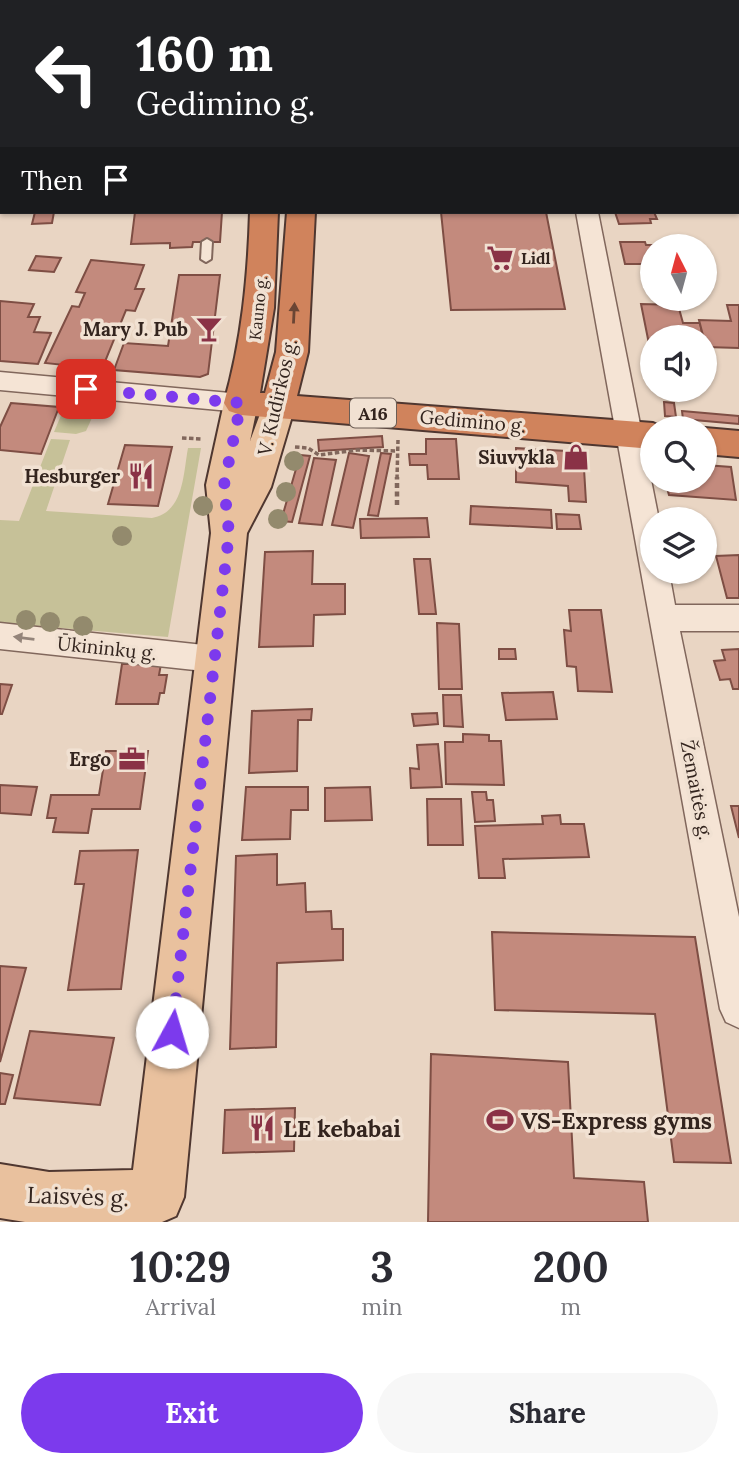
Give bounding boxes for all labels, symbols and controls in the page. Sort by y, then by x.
text: 160 m [136,22,273,84]
icon: left [21,28,112,119]
text: Gedimino g. [136,83,315,124]
icon: arrive [97,161,135,199]
text: Then [21,164,83,197]
north arrow [640,234,718,312]
map controls [640,234,717,584]
supermarket icon: Lidl [485,243,515,273]
place label: Lidl [521,248,550,268]
street label: Kauno g. [245,275,271,341]
one-way arrow [289,301,300,323]
bar icon: Mary J. Pub [194,314,224,344]
place label: Mary J. Pub [83,317,188,341]
button: sound [640,325,717,402]
street label: V. Kudirkos g. [252,336,302,459]
pin [56,359,116,419]
icon: arrive [67,370,105,408]
road number: A16 [350,398,396,428]
street label: Gedimino g. [419,404,527,438]
button: search [640,416,717,493]
shop icon: Siuvykla [561,442,591,472]
place label: Siuvykla [478,445,555,469]
restaurant icon: Hesburger [126,461,156,491]
place label: Hesburger [24,464,120,488]
button: layers [640,507,717,584]
street label: Ūkininkų g. [56,631,158,665]
one-way arrow [13,633,35,644]
street label: Žemaitės g. [676,738,718,842]
office icon: Ergo [117,744,147,774]
place label: Ergo [69,747,111,771]
position arrow [135,995,209,1069]
sports icon: VS-Express gyms [485,1105,515,1135]
place label: VS-Express gyms [521,1106,712,1135]
restaurant icon: LE kebabai [247,1113,277,1143]
place label: LE kebabai [283,1114,401,1143]
street label: Laisvės g. [27,1180,129,1212]
text: 10:29 [130,1240,231,1294]
text: 3 [370,1240,394,1294]
text: 200 [533,1240,609,1294]
text: Arrival [146,1292,216,1321]
text: min [362,1292,403,1321]
text: m [560,1292,581,1321]
button: Exit [21,1373,363,1453]
button: Share [377,1373,718,1453]

